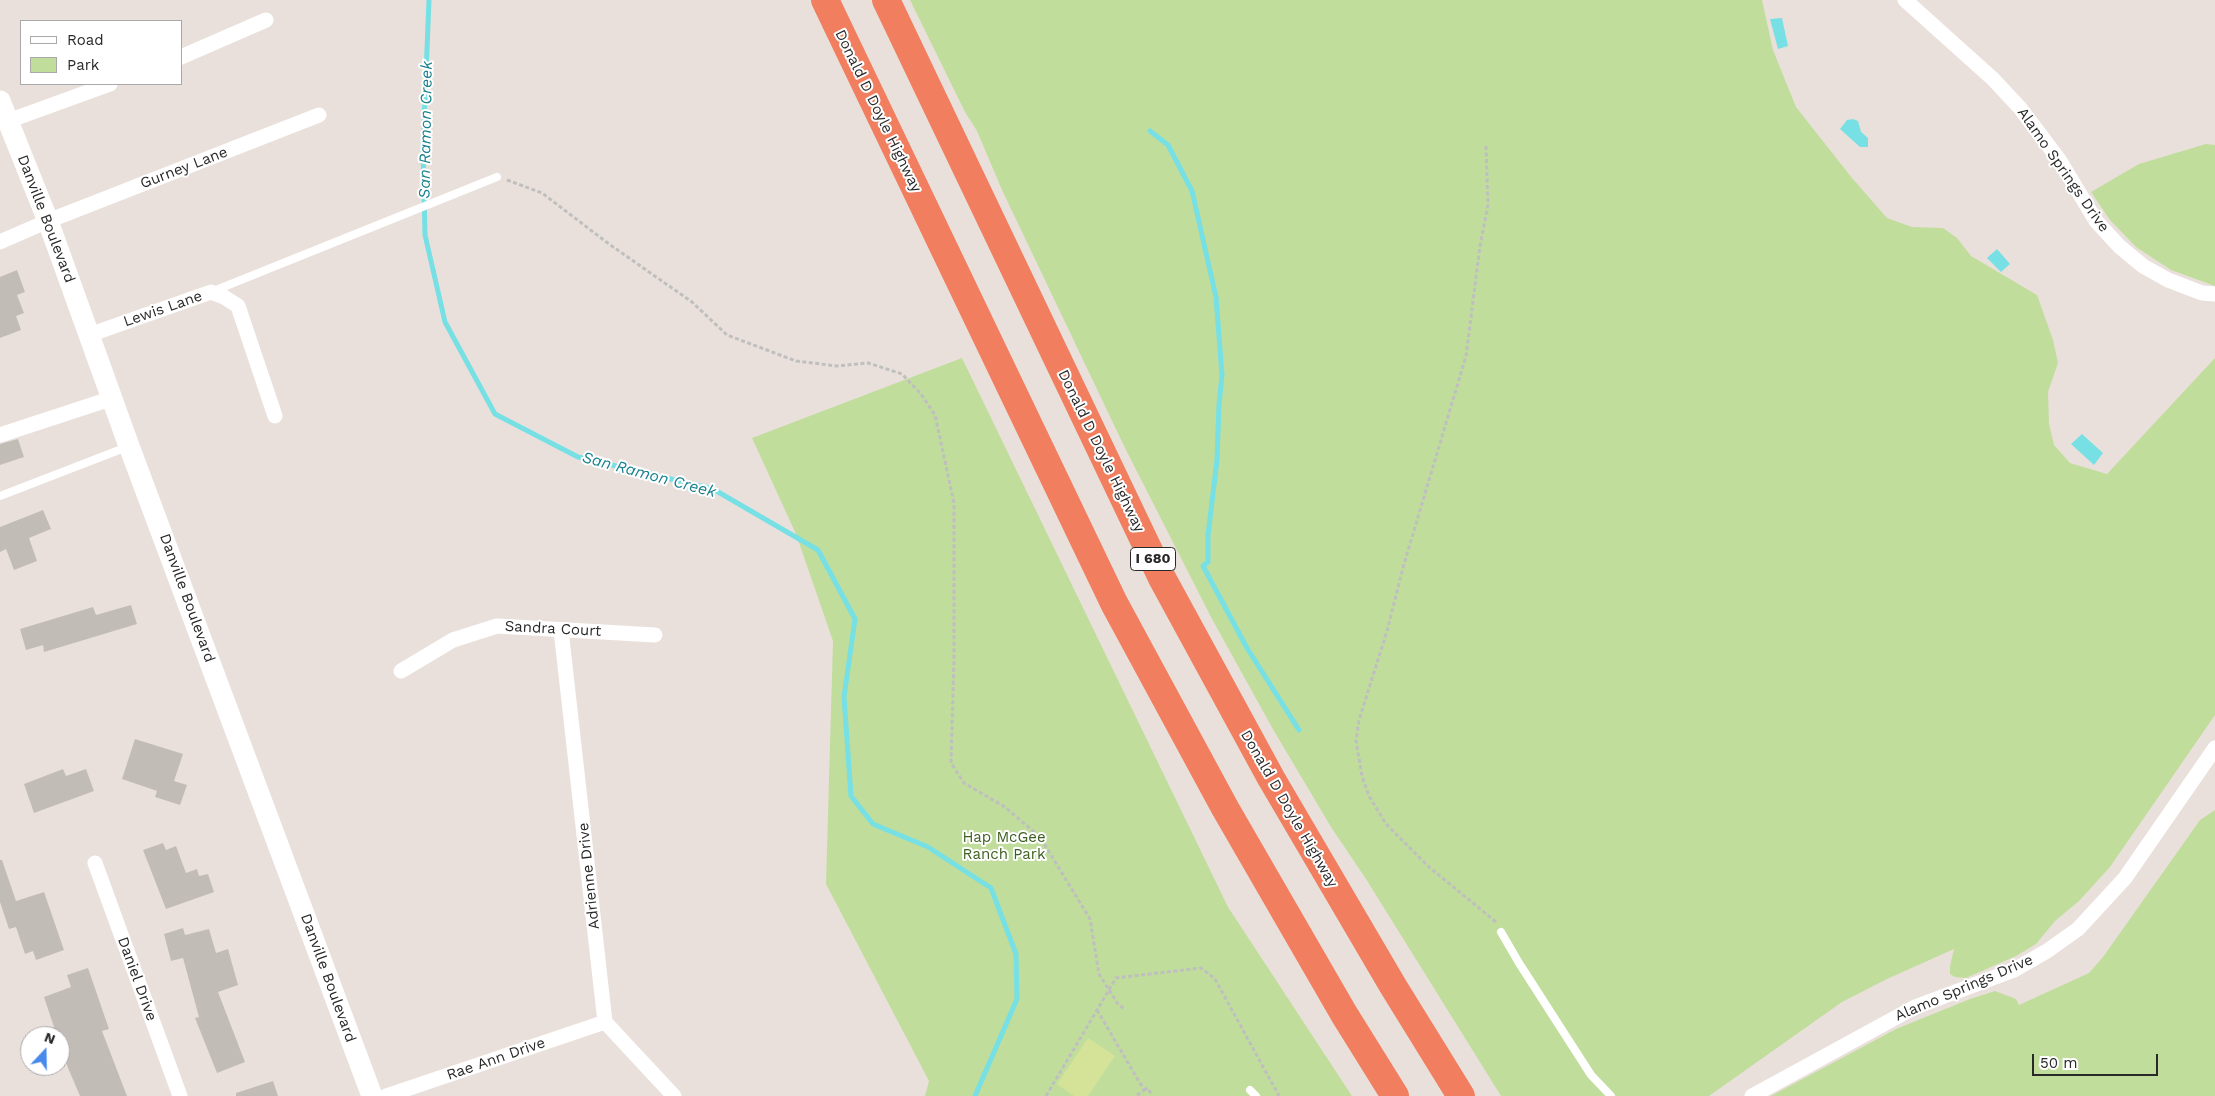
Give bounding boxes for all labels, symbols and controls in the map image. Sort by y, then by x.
legend [20,20,182,85]
street label: Donald D Doyle Highway [831,27,925,195]
text: Road [67,31,104,49]
text: Park [67,56,99,74]
water label: San Ramon Creek [415,61,437,199]
street label: Alamo Springs Drive [2013,104,2113,236]
street label: Gurney Lane [138,143,230,193]
street label: Danville Boulevard [13,152,79,286]
street label: Lewis Lane [121,287,205,331]
street label: Donald D Doyle Highway [1054,367,1148,535]
water label: San Ramon Creek [580,448,718,502]
street label: Danville Boulevard [155,531,219,665]
road number: I 680 [1130,548,1176,570]
street label: Sandra Court [504,617,602,641]
street label: Donald D Doyle Highway [1237,727,1341,891]
street label: Adrienne Drive [574,822,604,930]
park label: Hap McGee Ranch Park [962,829,1046,864]
street label: Danville Boulevard [296,911,360,1045]
street label: Daniel Drive [113,934,161,1024]
street label: Alamo Springs Drive [1892,951,2036,1025]
north arrow [20,1026,70,1076]
text: N [42,1029,58,1047]
street label: Rae Ann Drive [444,1034,548,1084]
scale bar [2035,1044,2161,1076]
text: 50 m [2040,1054,2077,1072]

